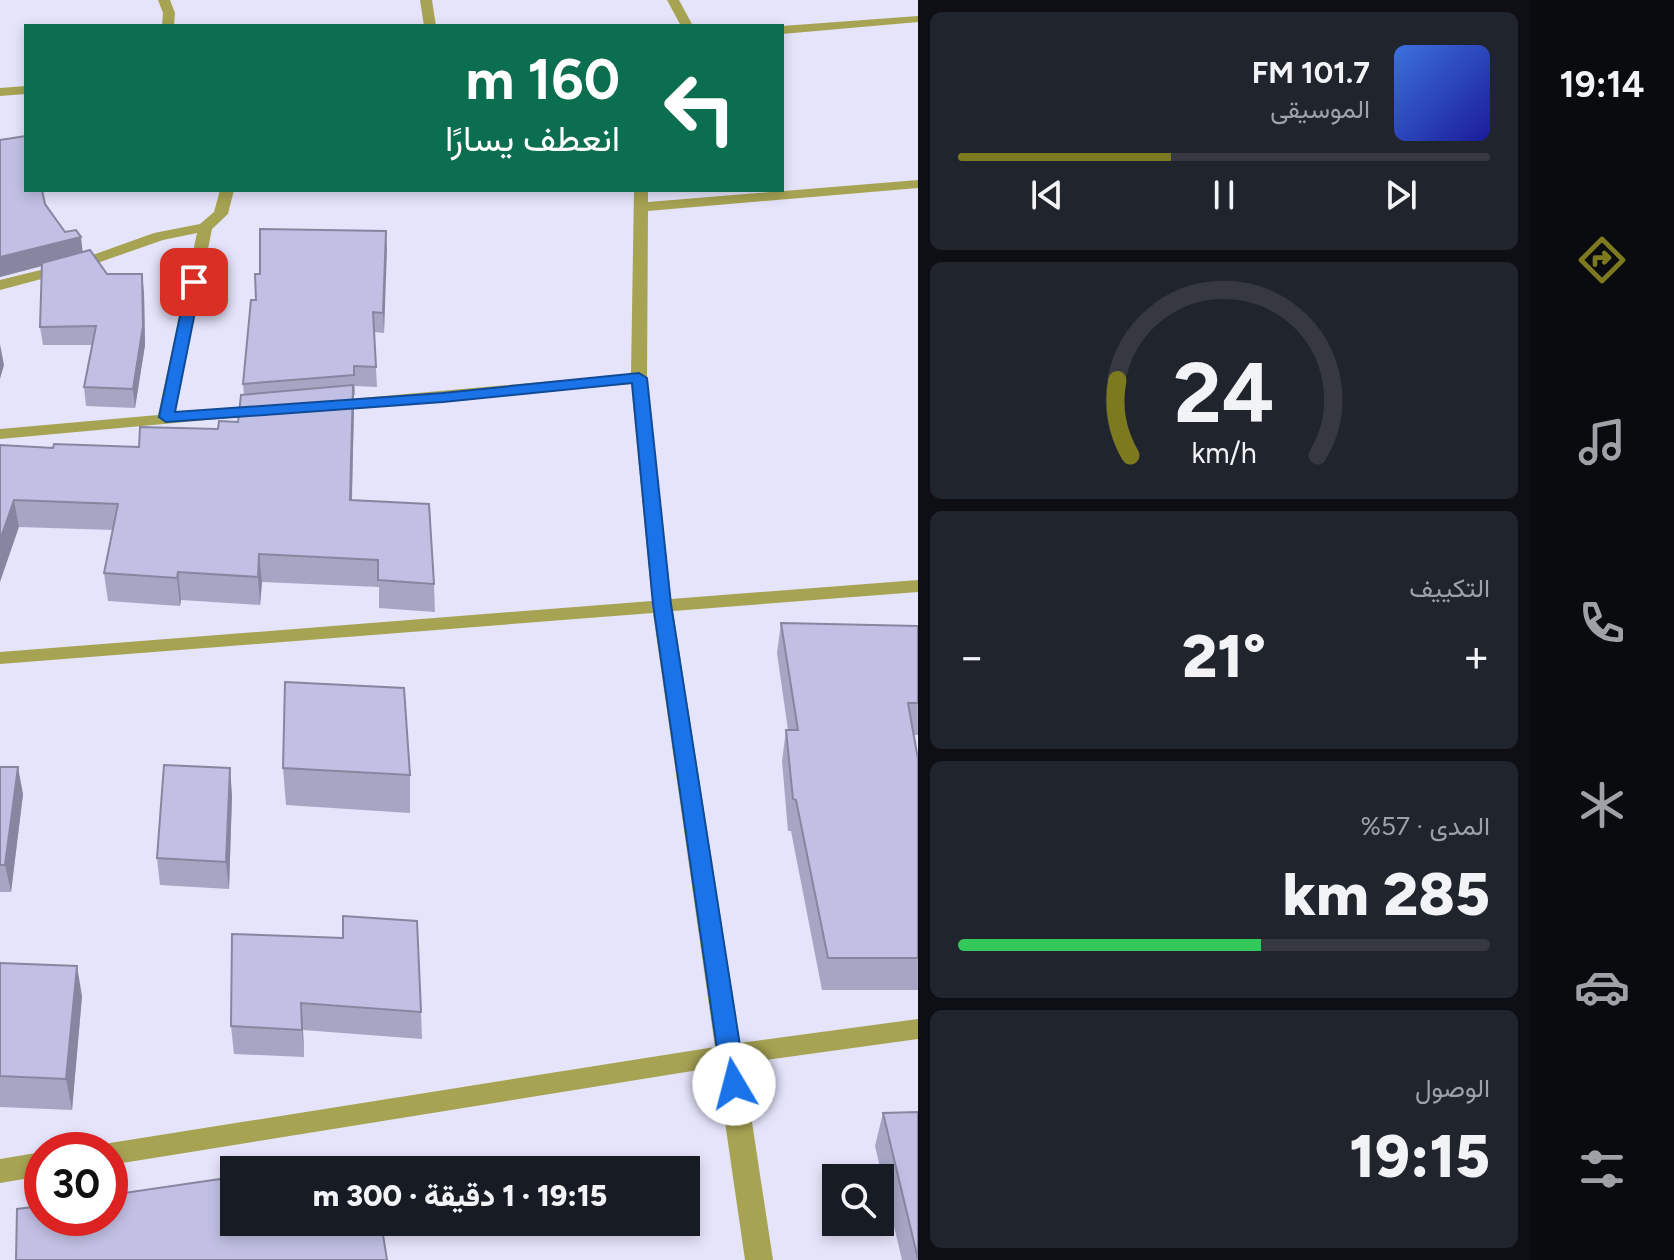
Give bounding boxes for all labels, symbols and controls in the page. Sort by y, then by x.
text: 160 m [465,46,620,113]
text: 101.7 FM [1252,54,1370,91]
icon: left [648,56,752,160]
text: 19:14 [1560,63,1644,106]
text: الموسيقى [1270,93,1370,125]
text: انعطف يسارًا [445,117,620,160]
icon: previous [1025,173,1069,217]
icon: pause [1202,173,1246,217]
icon: next [1379,173,1423,217]
icon: directions [1574,232,1630,288]
pin [160,248,228,316]
icon: arrive [172,260,216,304]
text: 24 [1174,343,1274,443]
icon: music [1574,414,1630,470]
text: km/h [1191,437,1257,471]
text: التكييف [1409,572,1490,604]
icon: phone [1574,595,1630,651]
text: 21° [1182,620,1266,692]
text: − [958,630,985,683]
text: + [1463,630,1490,683]
icon: climate [1574,777,1630,833]
text: المدى · 57% [1361,810,1490,842]
text: 285 km [1282,858,1490,930]
icon: car [1574,959,1630,1015]
position arrow [692,1042,776,1126]
text: الوصول [1415,1072,1490,1104]
text: 19:15 [1349,1120,1490,1192]
speed limit sign: 30 [24,1132,128,1236]
icon: filters [1574,1141,1630,1197]
map controls [822,1164,894,1236]
button: search [822,1164,894,1236]
text: 19:15 · 1 دقيقة · 300 m [313,1177,607,1214]

